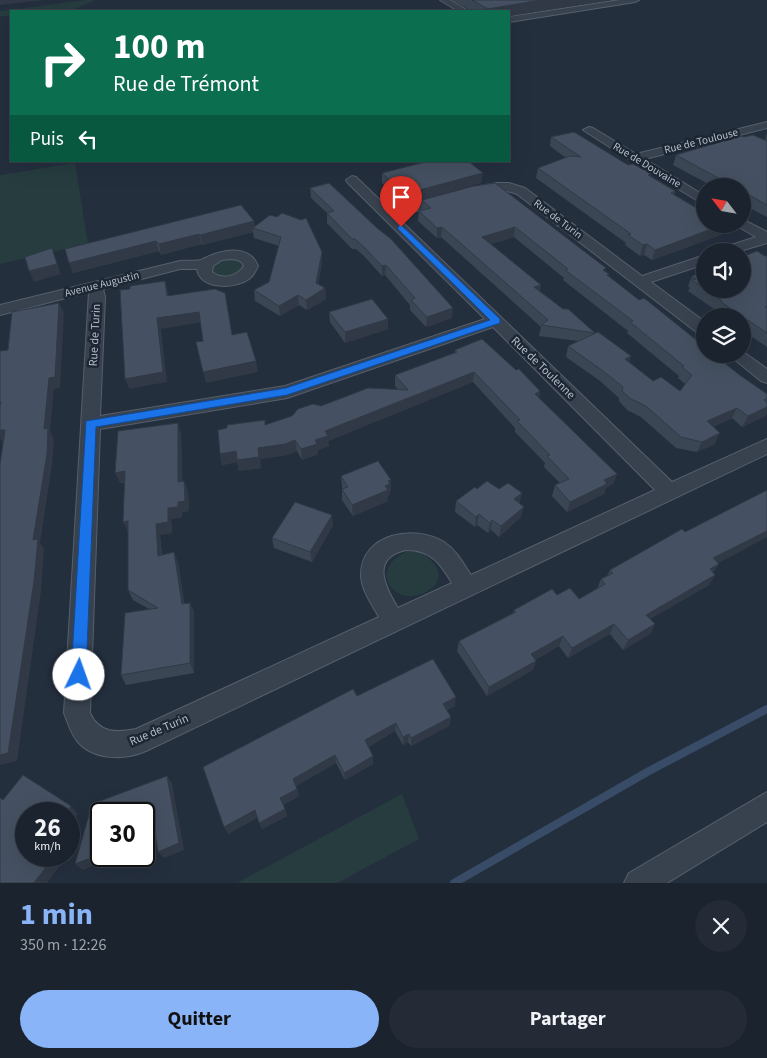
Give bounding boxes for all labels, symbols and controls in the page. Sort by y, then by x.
text: 100 m [113,22,205,72]
icon: right [30,30,95,95]
text: Rue de Trémont [113,68,259,100]
street label: Rue de Toulouse [663,124,740,157]
icon: left [74,125,102,153]
text: Puis [30,126,64,153]
street label: Rue de Douvaine [610,139,684,192]
pin [380,176,422,227]
north arrow [696,178,751,232]
map controls [696,178,751,363]
icon: arrive [387,183,415,211]
street label: Rue de Turin [530,196,586,242]
button: sound [696,243,751,298]
street label: Avenue Augustin [63,267,141,301]
street label: Rue de Turin [85,303,105,367]
button: layers [696,308,751,363]
street label: Rue de Toulenne [507,333,579,403]
position arrow [52,648,104,700]
street label: Rue de Turin [127,710,191,750]
speed limit sign: 30 [90,802,155,867]
text: 26 [34,810,61,846]
text: km/h [34,838,61,855]
text: 1 min [20,893,93,936]
button: close [695,900,747,952]
text: 350 m · 12:26 [20,934,107,956]
button: Quitter [20,990,379,1048]
button: Partager [389,990,747,1048]

